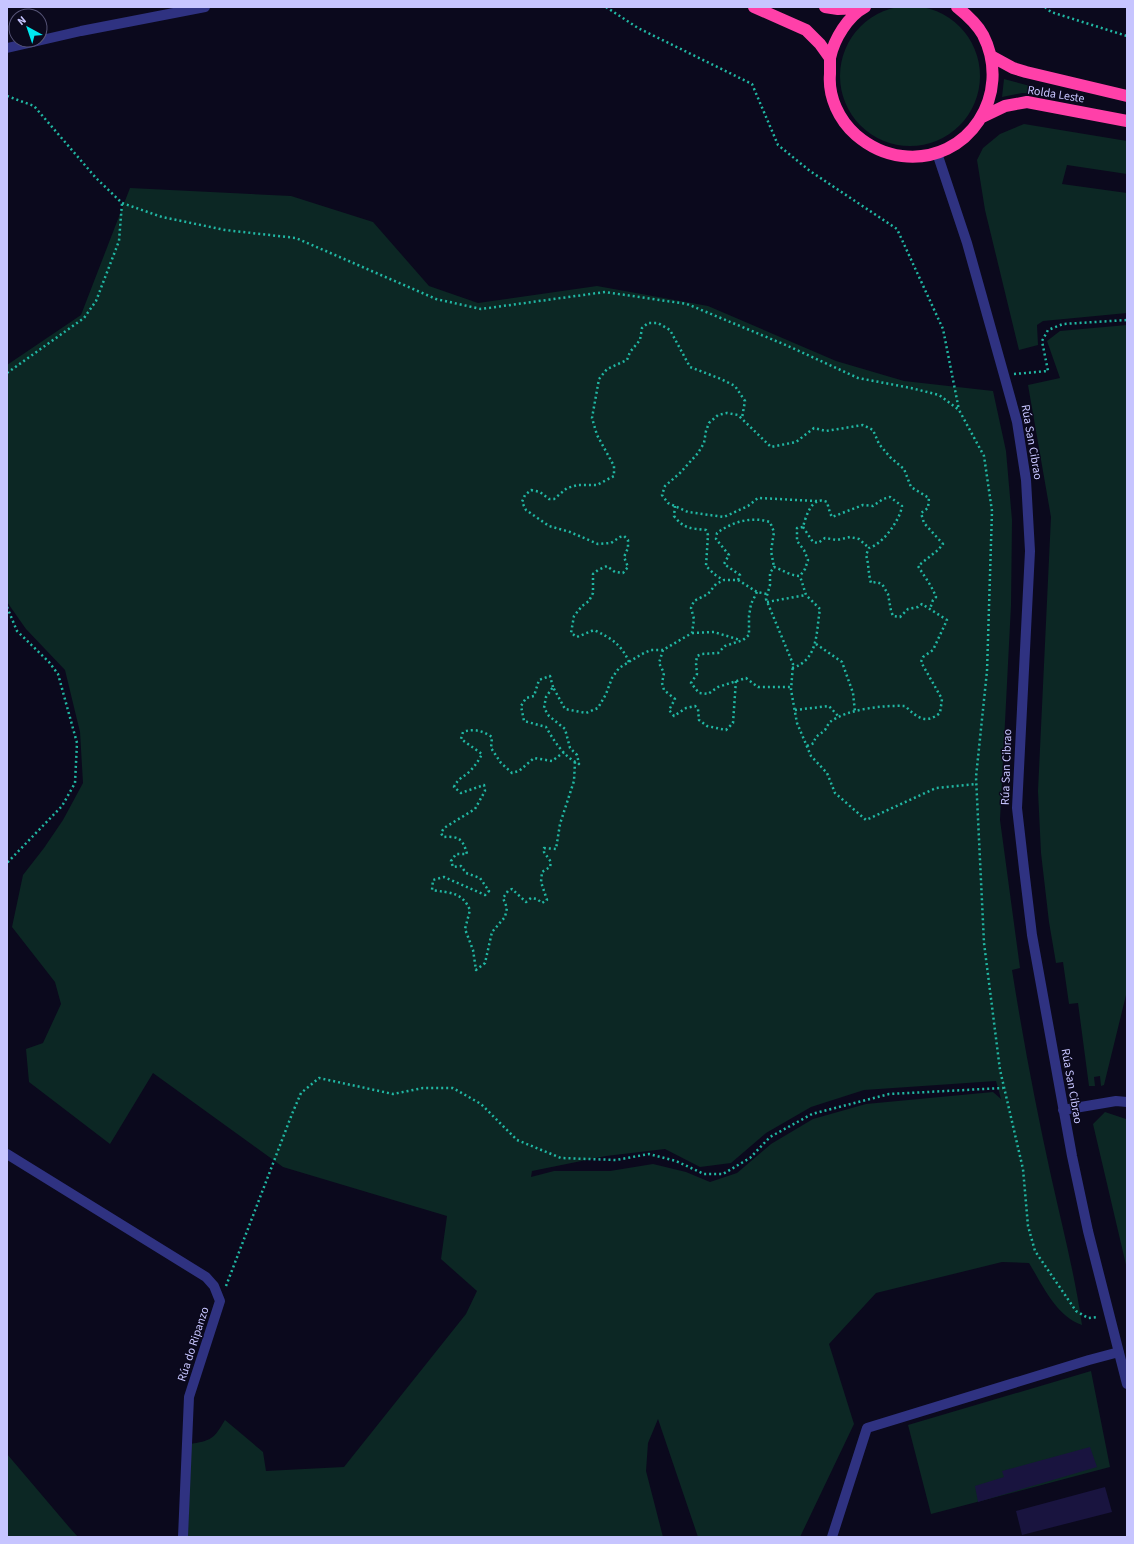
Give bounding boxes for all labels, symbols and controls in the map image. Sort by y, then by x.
north arrow [8,8,48,48]
text: N [14,13,30,29]
street label: Rolda Leste [1026,82,1086,107]
street label: Rúa San Cibrao [1017,403,1046,481]
street label: Rúa San Cibrao [997,729,1016,805]
street label: Rúa San Cibrao [1057,1047,1086,1125]
street label: Rúa do Ripanzo [173,1305,214,1384]

